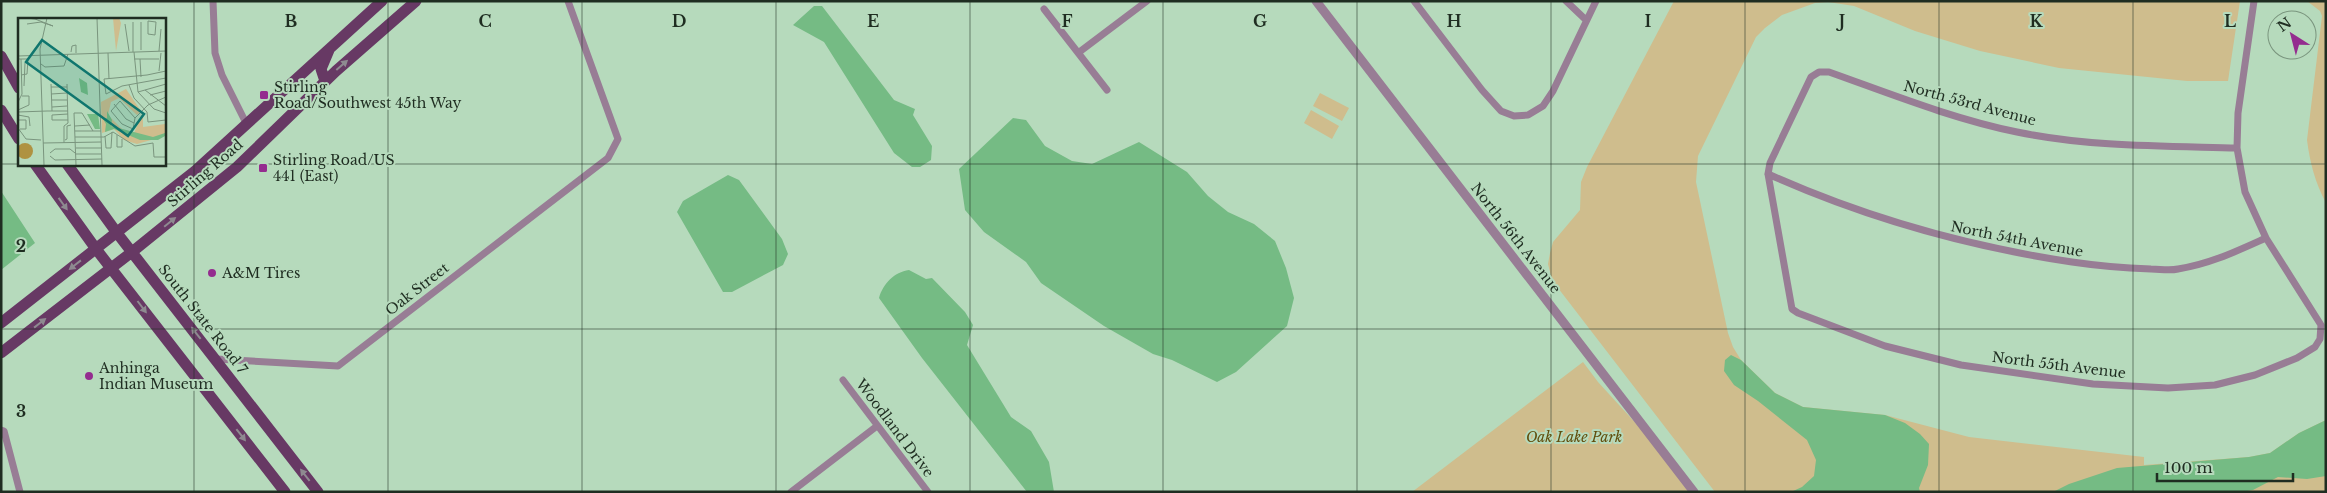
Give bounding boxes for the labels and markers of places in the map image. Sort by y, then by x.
place label: Stirling Road/Southwest 45th Way [274,78,461,112]
marker: Stirling Road/Southwest 45th Way [258,89,270,101]
place label: Stirling Road/US 441 (East) [273,151,395,185]
marker: Stirling Road/US 441 (East) [257,162,269,174]
place label: A&M Tires [221,264,300,282]
marker: A&M Tires [206,267,218,279]
place label: Anhinga Indian Museum [98,359,213,393]
marker: Anhinga Indian Museum [83,370,95,382]

